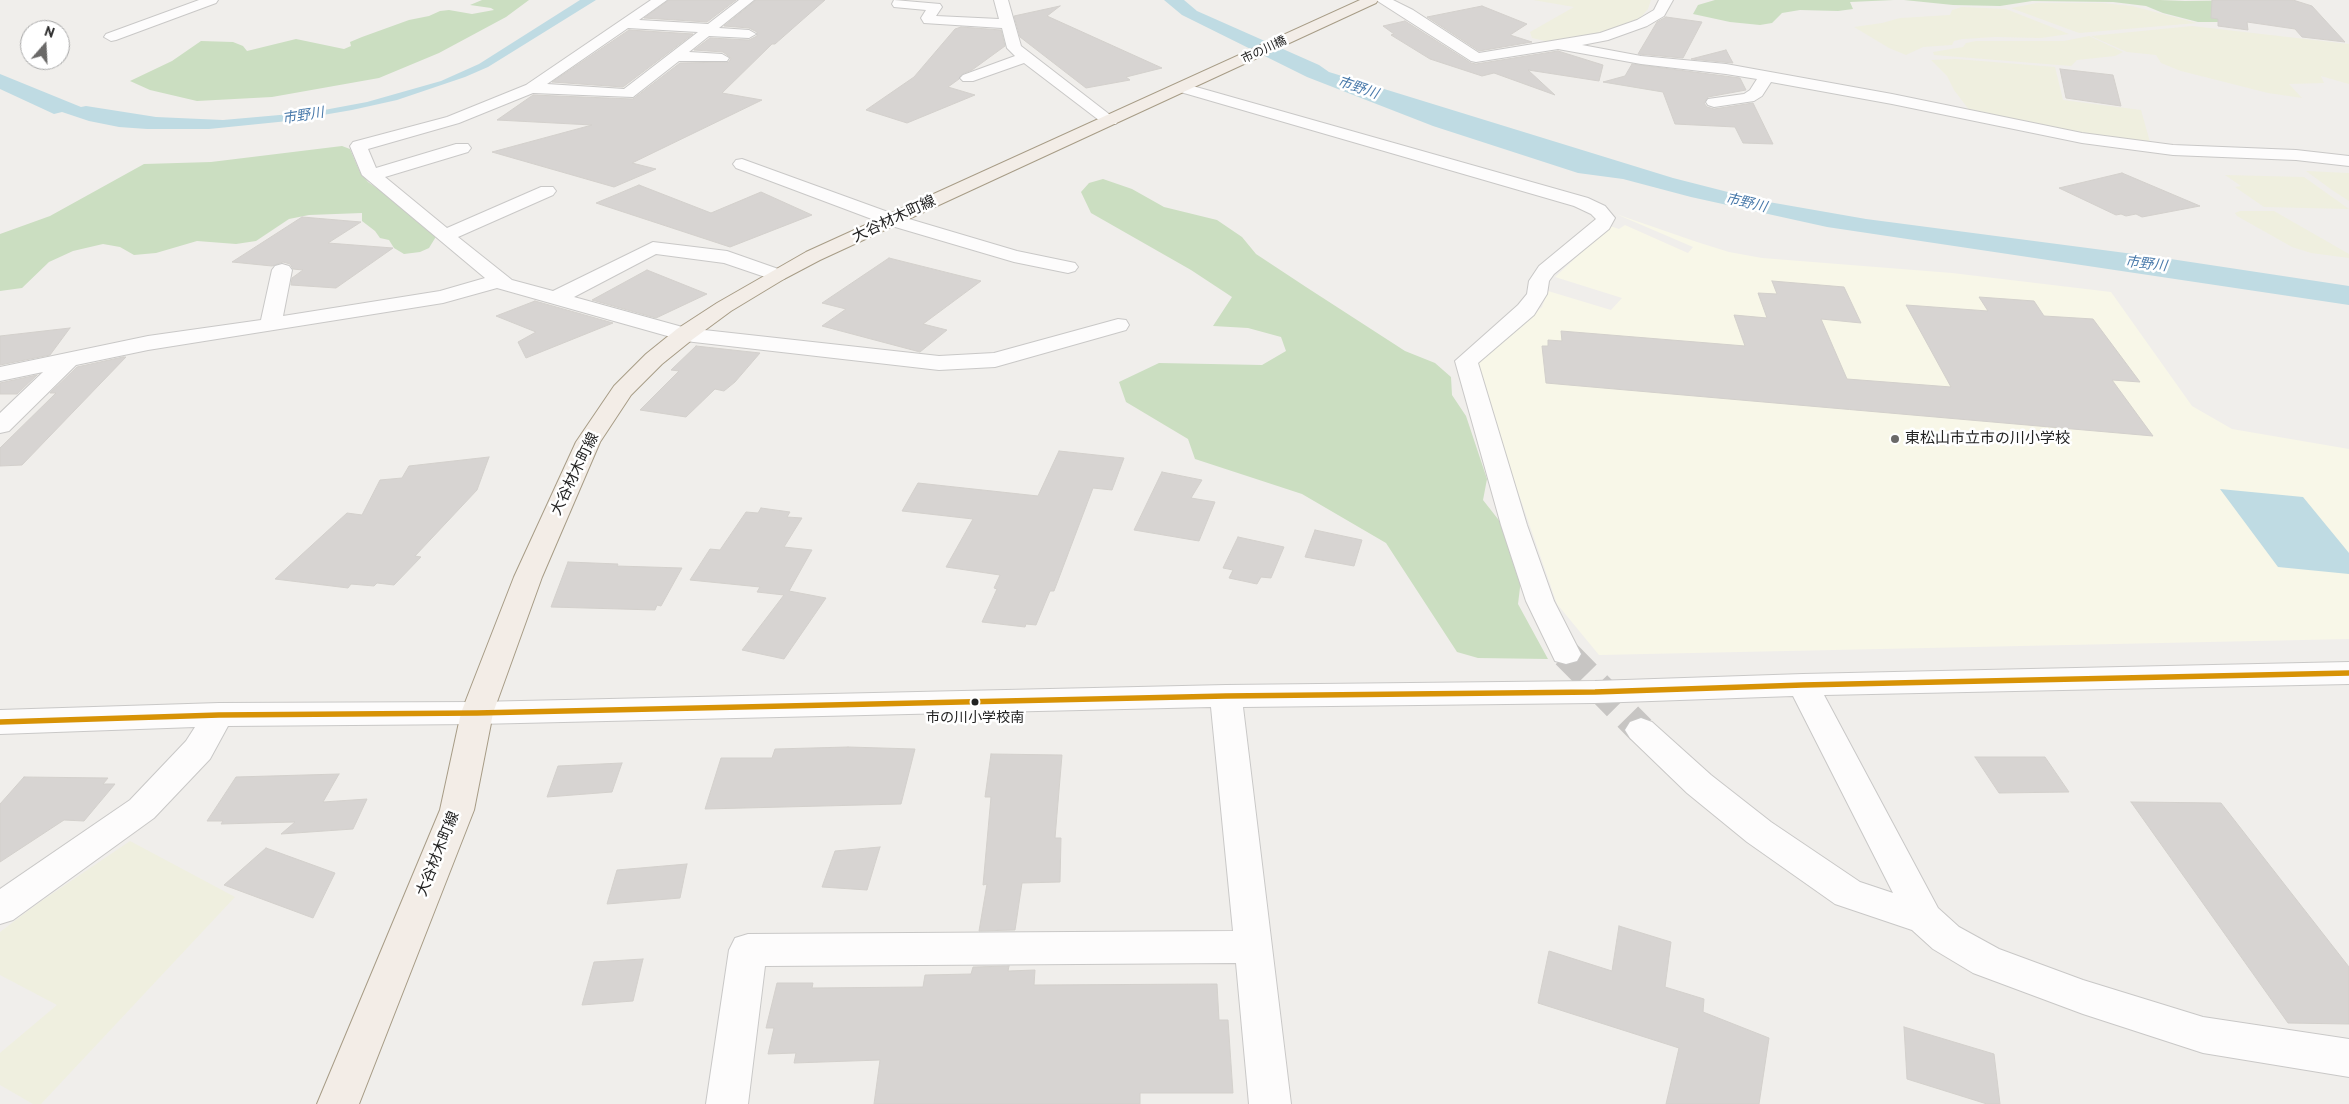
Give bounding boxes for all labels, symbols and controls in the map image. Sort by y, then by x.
north arrow [20,20,70,70]
text: N [42,22,57,42]
street label: 市の川橋 [1239,33,1289,67]
water label: 市野川 [1335,73,1381,103]
water label: 市野川 [281,104,325,128]
water label: 市野川 [1724,190,1768,216]
street label: 大谷材木町線 [849,192,939,246]
water label: 市野川 [2124,253,2168,275]
street label: 大谷材木町線 [547,430,603,518]
place label: 東松山市立市の川小学校 [1905,430,2070,448]
marker: 東松山市立市の川小学校 [1889,433,1901,445]
marker: 市の川小学校南 [970,697,980,707]
place label: 市の川小学校南 [926,710,1024,726]
street label: 大谷材木町線 [413,809,463,899]

